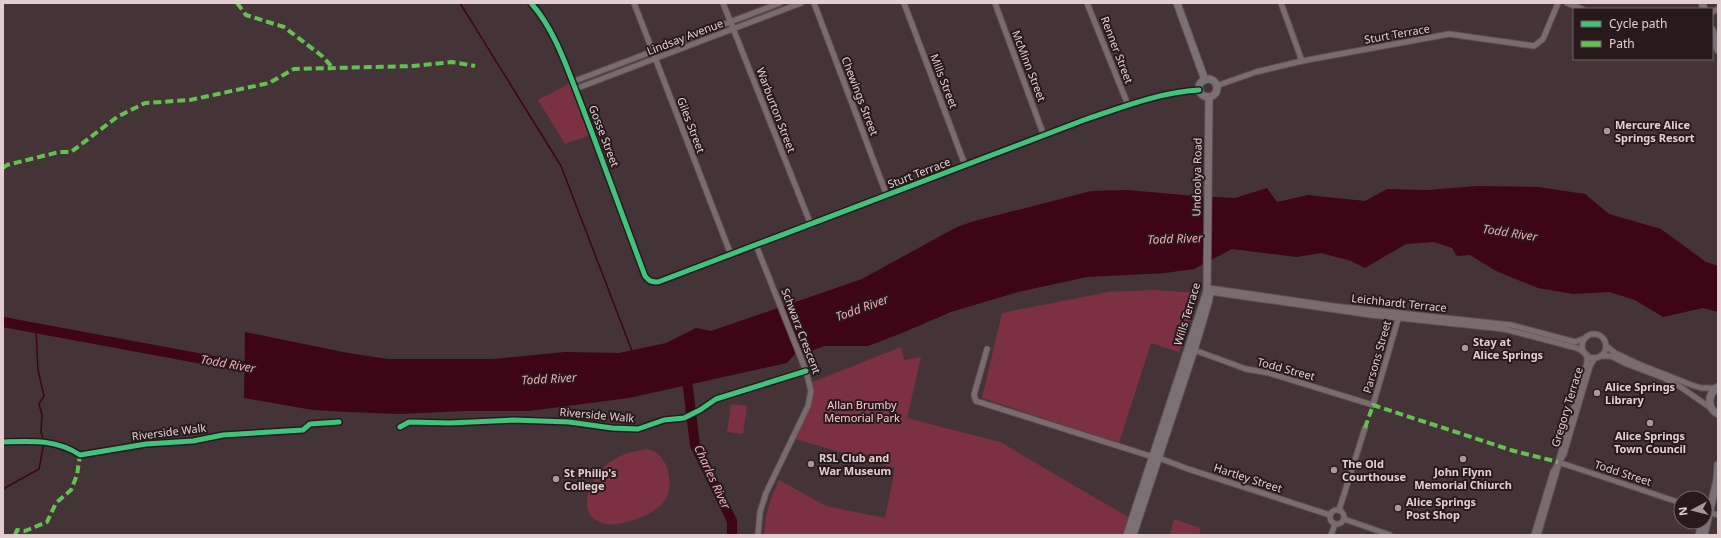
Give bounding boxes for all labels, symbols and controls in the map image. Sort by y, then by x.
legend [1573,8,1713,60]
street label: Renner Street [1098,14,1137,86]
street label: Lindsay Avenue [644,15,725,58]
text: Cycle path [1609,15,1667,32]
street label: Sturt Terrace [1363,20,1431,47]
street label: McMinn Street [1009,28,1050,104]
text: Path [1609,35,1635,52]
street label: Mills Street [927,51,962,110]
street label: Chewings Street [838,54,882,138]
street label: Warburton Street [753,65,800,154]
street label: Giles Street [674,95,709,155]
street label: Gosse Street [586,103,623,169]
place label: Mercure Alice Springs Resort [1615,117,1695,145]
marker: Mercure Alice Springs Resort [1602,126,1612,136]
street label: Undoolya Road [1188,137,1205,217]
street label: Sturt Terrace [885,154,952,191]
water label: Todd River [1481,220,1540,245]
water label: Todd River [1147,229,1204,248]
street label: Wills Terrace [1170,281,1203,347]
street label: Schwarz Crescent [778,286,825,376]
water label: Todd River [833,290,892,325]
street label: Leichhardt Terrace [1351,290,1447,315]
street label: Parsons Street [1359,319,1394,395]
place label: Stay at Alice Springs [1473,334,1544,362]
marker: Stay at Alice Springs [1460,343,1470,353]
water label: Todd River [199,350,258,377]
street label: Todd Street [1256,354,1317,383]
street label: Gregory Terrace [1547,365,1586,449]
water label: Todd River [521,369,578,388]
place label: Alice Springs Library [1605,379,1676,407]
marker: Alice Springs Library [1592,388,1602,398]
park label: Allan Brumby Memorial Park [824,397,900,425]
street label: Riverside Walk [559,404,635,425]
marker: Alice Springs Town Council [1645,418,1655,428]
street label: Riverside Walk [131,419,207,444]
place label: Alice Springs Town Council [1614,428,1686,456]
water label: Charles River [690,442,735,513]
place label: RSL Club and War Museum [819,450,891,478]
marker: John Flynn Memorial Chiurch [1458,454,1468,464]
place label: The Old Courthouse [1342,456,1406,484]
street label: Todd Street [1593,456,1654,489]
marker: RSL Club and War Museum [806,459,816,469]
street label: Hartley Street [1212,459,1284,496]
place label: John Flynn Memorial Chiurch [1414,464,1512,492]
place label: St Philip's College [564,465,617,493]
marker: The Old Courthouse [1329,465,1339,475]
marker: St Philip's College [551,474,561,484]
north arrow [1673,490,1713,530]
place label: Alice Springs Post Shop [1406,494,1477,522]
marker: Alice Springs Post Shop [1393,503,1403,513]
text: N [1675,506,1691,517]

